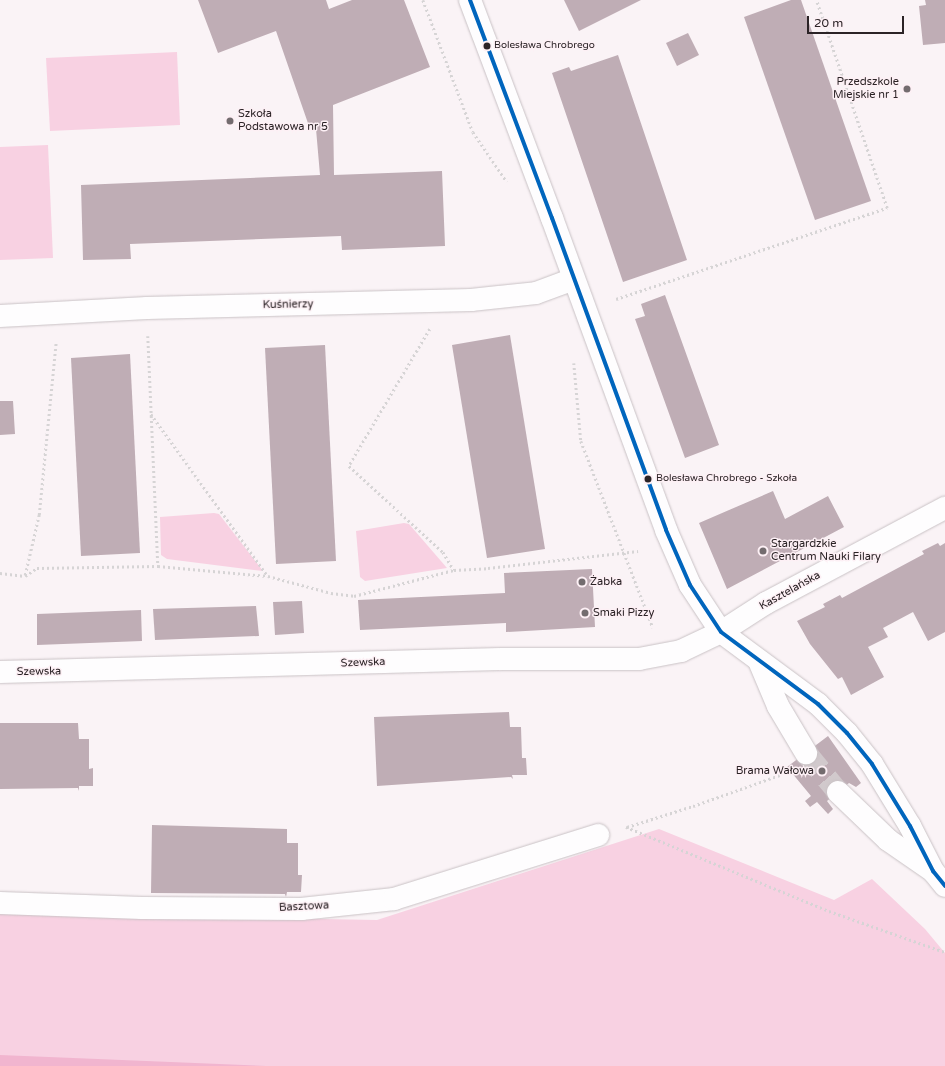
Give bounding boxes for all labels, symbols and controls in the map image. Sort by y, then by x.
scale bar [809,8,906,34]
text: 20 m [814,16,843,30]
place label: Bolesława Chrobrego [494,40,595,52]
marker: Bolesława Chrobrego [482,41,492,51]
place label: Przedszkole Miejskie nr 1 [833,76,899,102]
marker: Przedszkole Miejskie nr 1 [902,84,912,94]
place label: Szkoła Podstawowa nr 5 [238,108,328,134]
marker: Szkoła Podstawowa nr 5 [225,116,235,126]
street label: Kuśnierzy [263,298,313,312]
place label: Bolesława Chrobrego - Szkoła [656,473,797,485]
marker: Bolesława Chrobrego - Szkoła [643,474,653,484]
place label: Stargardzkie Centrum Nauki Filary [771,538,881,564]
marker: Stargardzkie Centrum Nauki Filary [758,546,768,556]
street label: Kasztelańska [757,569,823,613]
place label: Żabka [590,575,622,589]
marker: Żabka [577,577,587,587]
place label: Smaki Pizzy [593,606,654,620]
marker: Smaki Pizzy [580,608,590,618]
street label: Szewska [341,656,385,670]
street label: Szewska [17,665,61,679]
place label: Brama Wałowa [736,764,814,778]
marker: Brama Wałowa [817,766,827,776]
street label: Basztowa [279,899,329,915]

